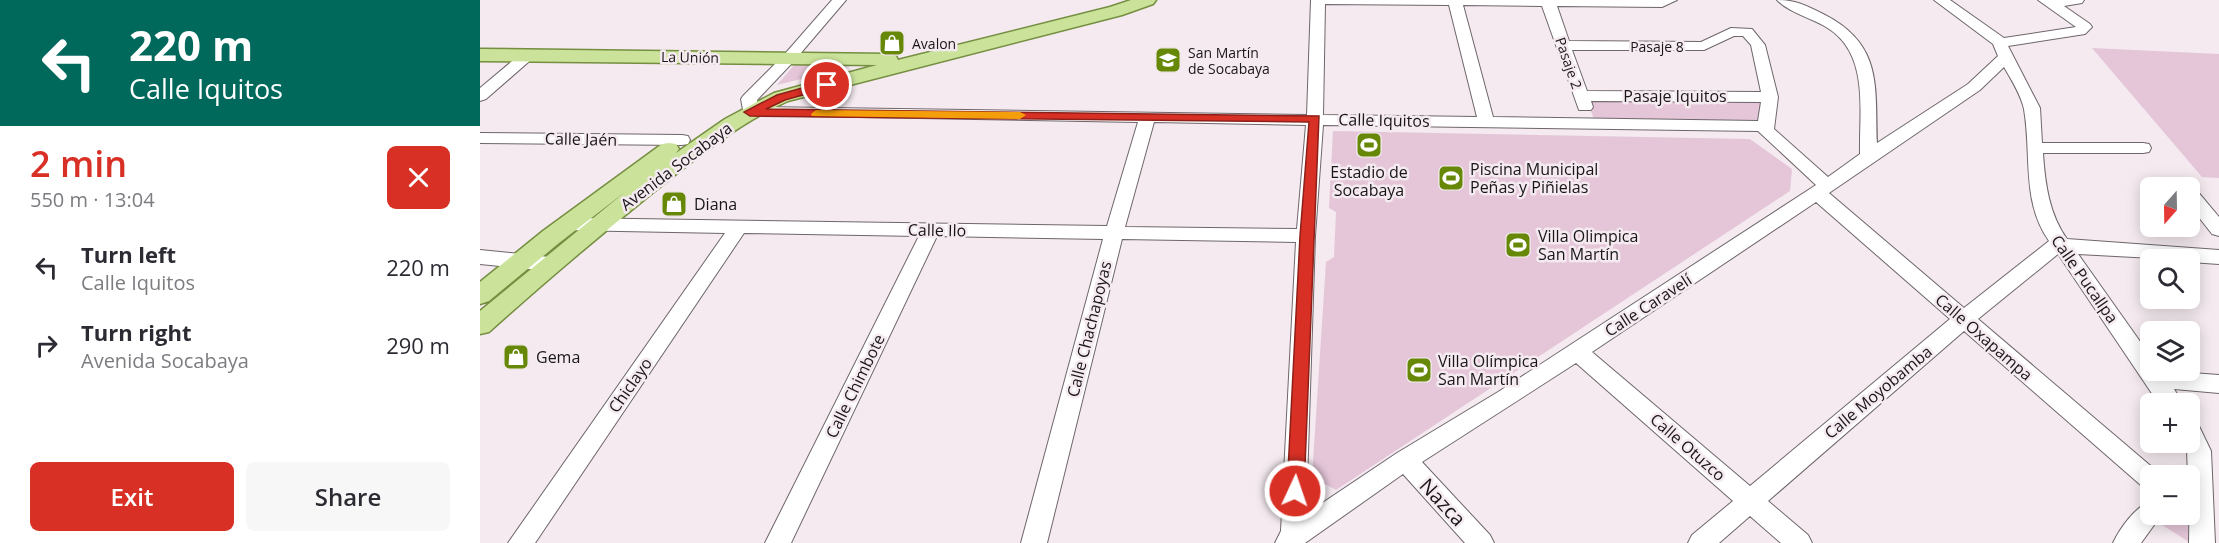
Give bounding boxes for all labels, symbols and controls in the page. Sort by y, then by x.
text: 220 m [129,16,253,73]
icon: left [30,24,108,102]
shop icon: Avalon [877,28,907,58]
place label: Avalon [912,34,956,53]
street label: Pasaje 2 [1551,35,1587,91]
street label: Pasaje 8 [1630,37,1684,56]
place label: San Martín de Socabaya [1188,43,1270,78]
school or university icon: San Martín de Socabaya [1153,45,1183,75]
street label: La Unión [661,47,719,67]
pin [801,59,852,110]
icon: arrive [810,68,843,101]
text: Calle Iquitos [129,70,283,107]
street label: Pasaje Iquitos [1623,85,1727,107]
street label: Calle Iquitos [1338,108,1430,132]
street label: Avenida Socabaya [616,117,736,215]
street label: Calle Jaén [545,127,617,151]
sports icon: Estadio de Socabaya [1354,130,1384,160]
text: 2 min [30,139,127,188]
button: close [387,146,450,209]
place label: Piscina Municipal Peñas y Piñielas [1470,158,1598,198]
place label: Estadio de Socabaya [1330,161,1408,201]
sports icon: Piscina Municipal Peñas y Piñielas [1436,163,1466,193]
north arrow [2140,177,2200,237]
map controls [2140,177,2200,525]
text: 550 m · 13:04 [30,186,155,213]
shop icon: Diana [659,189,689,219]
place label: Diana [694,193,737,215]
street label: Calle Ilo [908,218,966,242]
place label: Villa Olimpica San Martín [1538,225,1638,265]
sports icon: Villa Olimpica San Martín [1503,230,1533,260]
street label: Calle Pucallpa [2046,231,2124,327]
text: Turn left [81,239,176,269]
button: search [2140,249,2200,309]
icon: left [30,251,63,284]
text: 220 m [386,252,450,282]
street label: Calle Chachapoyas [1061,259,1117,399]
street label: Calle Caravelí [1600,268,1697,341]
text: Calle Iquitos [81,269,195,296]
street label: Calle Oxapampa [1931,289,2037,385]
text: Turn right [81,317,192,347]
button: layers [2140,321,2200,381]
icon: right [30,329,63,362]
text: 290 m [386,330,450,360]
street label: Calle Chimbote [820,330,890,442]
street label: Calle Moyobamba [1820,341,1936,443]
shop icon: Gema [501,342,531,372]
place label: Gema [536,346,580,368]
text: Avenida Socabaya [81,347,249,374]
place label: Villa Olímpica San Martín [1438,350,1538,390]
street label: Chiclayo [603,353,657,417]
sports icon: Villa Olímpica San Martín [1404,355,1434,385]
button: + [2140,393,2200,453]
street label: Calle Otuzco [1646,408,1730,486]
position arrow [1263,459,1327,523]
button: Exit [30,462,234,531]
button: Share [246,462,450,531]
button: − [2140,465,2200,525]
street label: Nazca [1414,472,1472,532]

